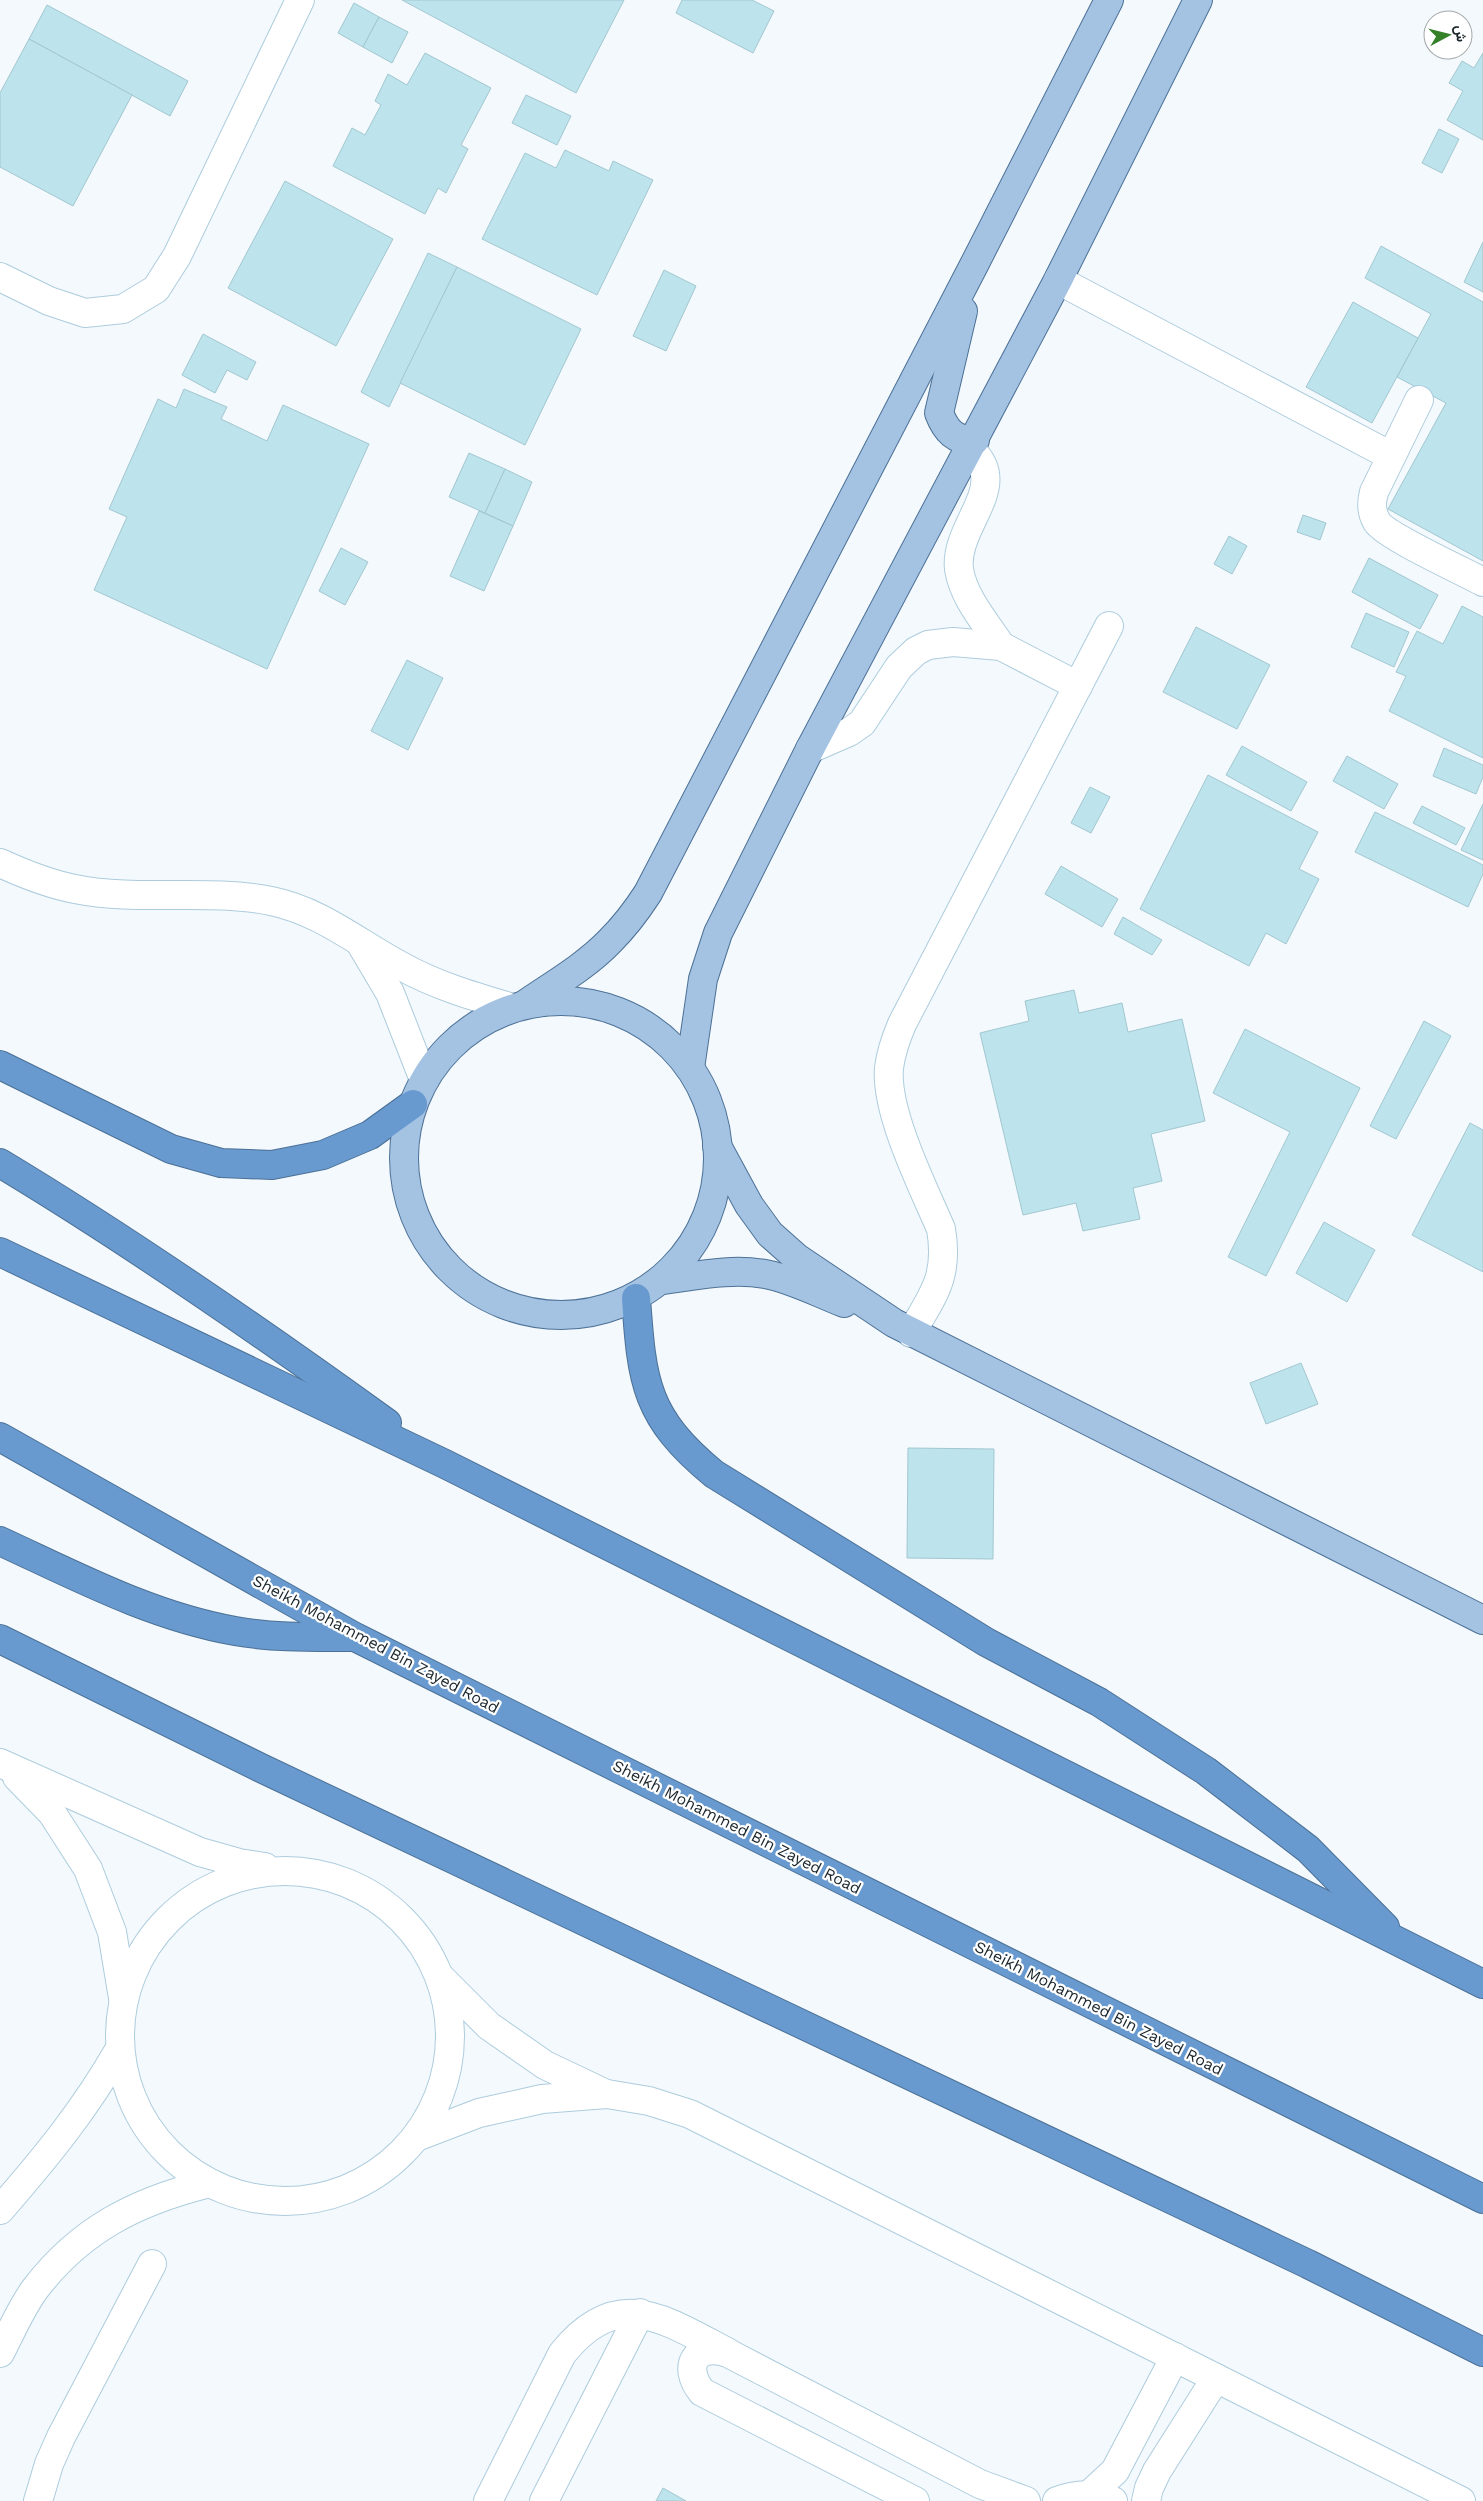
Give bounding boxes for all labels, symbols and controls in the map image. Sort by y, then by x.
north arrow [1423,10,1473,60]
text: ش [1451,24,1470,43]
street label: Sheikh Mohammed Bin Zayed Road [250,1571,502,1717]
street label: Sheikh Mohammed Bin Zayed Road [610,1756,864,1898]
street label: Sheikh Mohammed Bin Zayed Road [972,1937,1226,2079]

